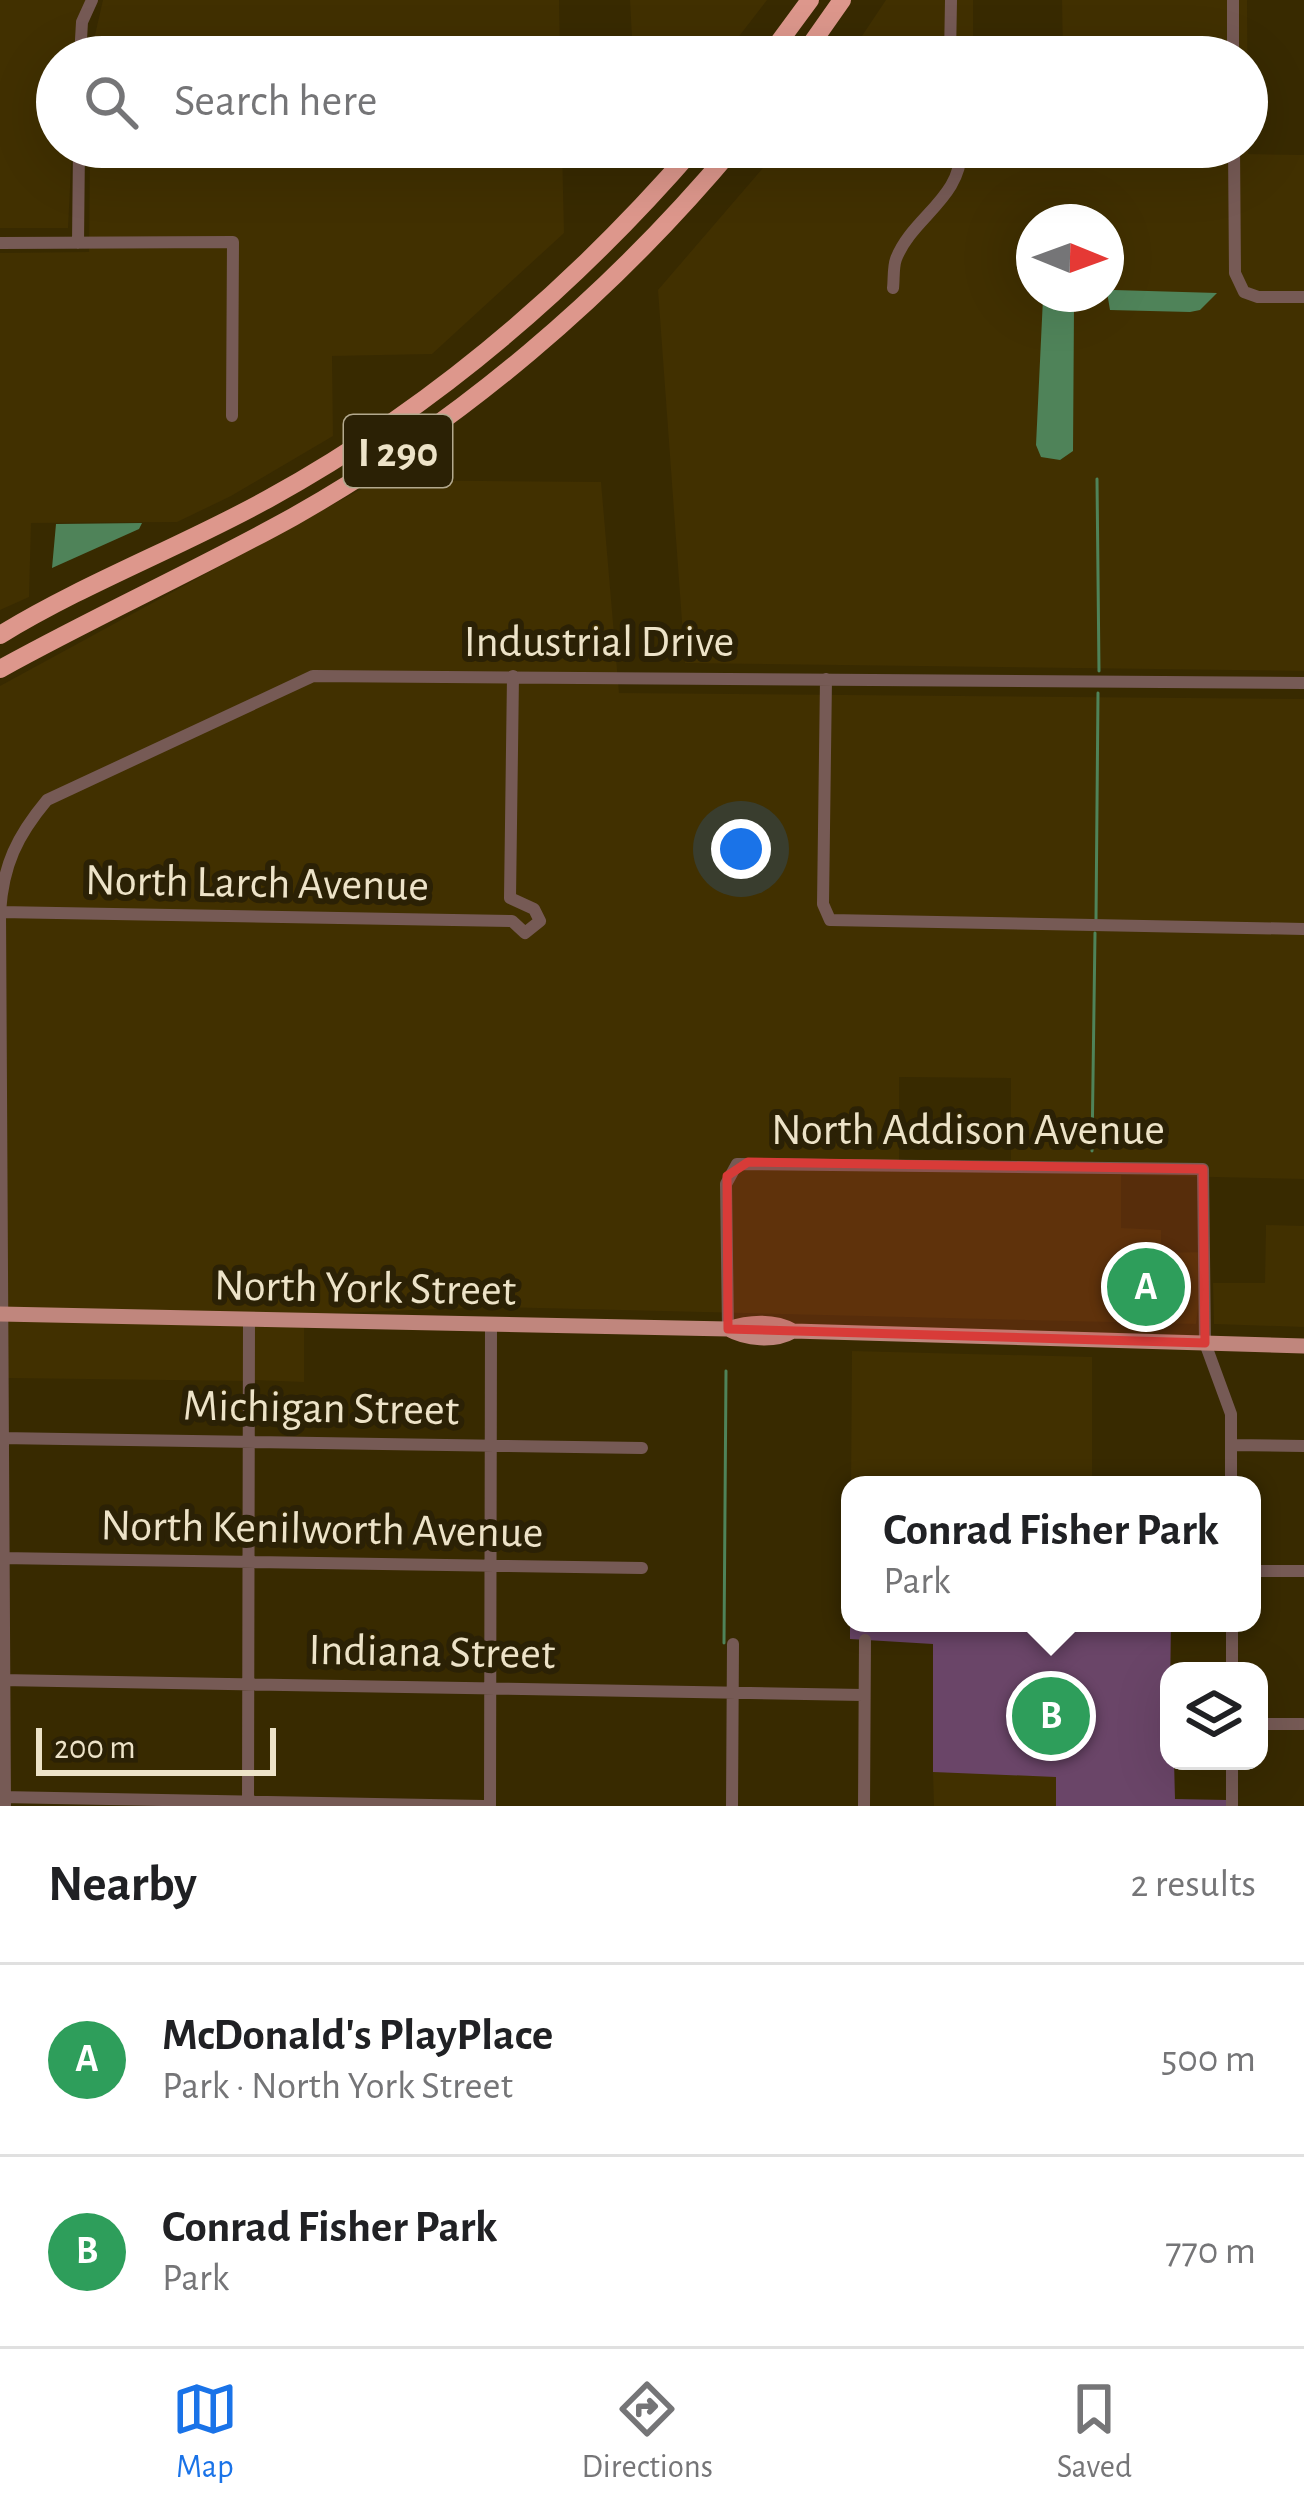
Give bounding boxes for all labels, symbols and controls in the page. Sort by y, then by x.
search box [36,36,1268,168]
icon: search [78,69,144,135]
text: Search here [174,79,377,124]
north arrow [1016,204,1124,312]
road number: I 290 [344,415,452,487]
street label: Industrial Drive [464,620,734,665]
your location [711,819,771,879]
street label: North Larch Avenue [85,858,429,909]
street label: North Addison Avenue [771,1108,1165,1153]
pin: A [1107,1242,1185,1332]
street label: North York Street [213,1263,516,1314]
street label: Michigan Street [182,1384,459,1433]
popup [841,1476,1261,1632]
street label: North Kenilworth Avenue [100,1503,544,1556]
text: Conrad Fisher Park [883,1508,1219,1553]
text: Park [883,1562,951,1601]
street label: Indiana Street [308,1628,556,1677]
map controls [1160,1662,1268,1770]
button: layers [1160,1662,1268,1770]
pin: B [1012,1671,1090,1761]
scale bar [36,1722,276,1775]
text: 200 m [54,1732,136,1765]
text: Nearby [48,1859,197,1910]
text: 2 results [1130,1865,1256,1904]
text: McDonald's PlayPlace [162,2013,553,2058]
text: A [75,2040,99,2079]
text: 500 m [1161,2040,1256,2079]
text: Park · North York Street [162,2067,513,2106]
text: Conrad Fisher Park [162,2205,497,2250]
text: B [76,2232,98,2271]
text: 770 m [1165,2232,1256,2271]
text: Park [162,2259,229,2298]
tab: Map [172,2376,238,2488]
tab: Directions [581,2376,713,2488]
tab: Saved [1057,2376,1132,2488]

